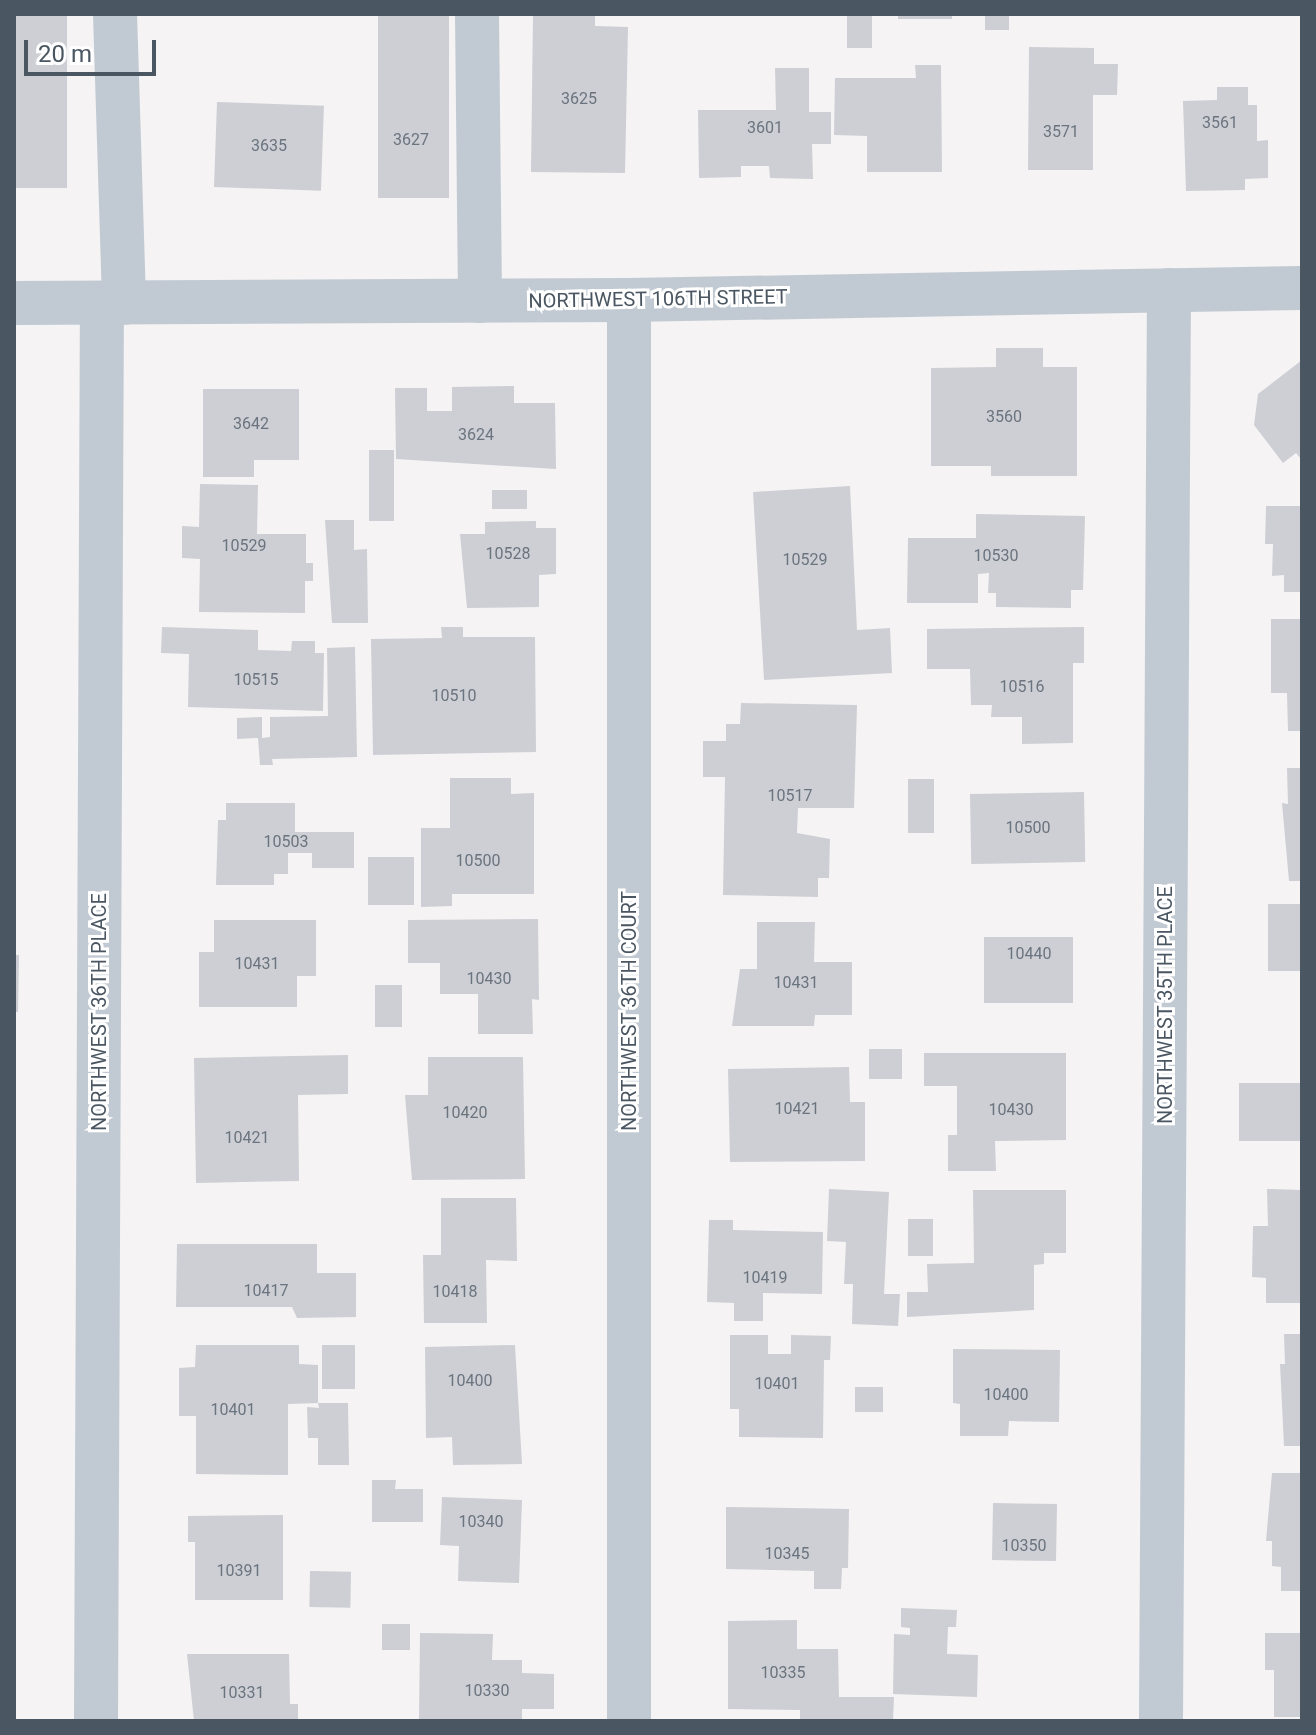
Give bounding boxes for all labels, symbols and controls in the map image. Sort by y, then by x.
scale bar [28,24,160,74]
text: 20 m [38,40,92,68]
house number: 3625 [561,89,597,109]
house number: 3561 [1202,113,1238,133]
house number: 3601 [747,118,783,138]
house number: 3571 [1043,122,1079,142]
house number: 3627 [393,130,429,150]
house number: 3635 [251,136,287,156]
street label: NORTHWEST 106TH STREET [528,285,788,313]
house number: 3560 [986,407,1022,427]
house number: 3642 [233,414,269,434]
house number: 3624 [458,425,494,445]
house number: 10529 [222,536,266,556]
house number: 10528 [486,544,530,564]
house number: 10530 [974,546,1018,566]
house number: 10529 [783,550,827,570]
house number: 10515 [234,670,278,690]
house number: 10516 [1000,677,1044,697]
house number: 10510 [432,686,476,706]
house number: 10517 [768,786,812,806]
house number: 10500 [1006,818,1050,838]
house number: 10503 [264,832,308,852]
house number: 10500 [456,851,500,871]
street label: NORTHWEST 35TH PLACE [1153,886,1177,1124]
street label: NORTHWEST 36TH COURT [617,891,641,1131]
street label: NORTHWEST 36TH PLACE [87,893,111,1131]
house number: 10440 [1007,944,1051,964]
house number: 10431 [235,954,279,974]
house number: 10430 [467,969,511,989]
house number: 10431 [774,973,818,993]
house number: 10421 [775,1099,819,1119]
house number: 10430 [989,1100,1033,1120]
house number: 10420 [443,1103,487,1123]
house number: 10421 [225,1128,269,1148]
house number: 10419 [743,1268,787,1288]
house number: 10417 [244,1281,288,1301]
house number: 10418 [433,1282,477,1302]
house number: 10400 [448,1371,492,1391]
house number: 10401 [755,1374,799,1394]
house number: 10400 [984,1385,1028,1405]
house number: 10401 [211,1400,255,1420]
house number: 10340 [459,1512,503,1532]
house number: 10350 [1002,1536,1046,1556]
house number: 10345 [765,1544,809,1564]
house number: 10391 [217,1561,261,1581]
house number: 10335 [761,1663,805,1683]
house number: 10330 [465,1681,509,1701]
house number: 10331 [220,1683,264,1703]

